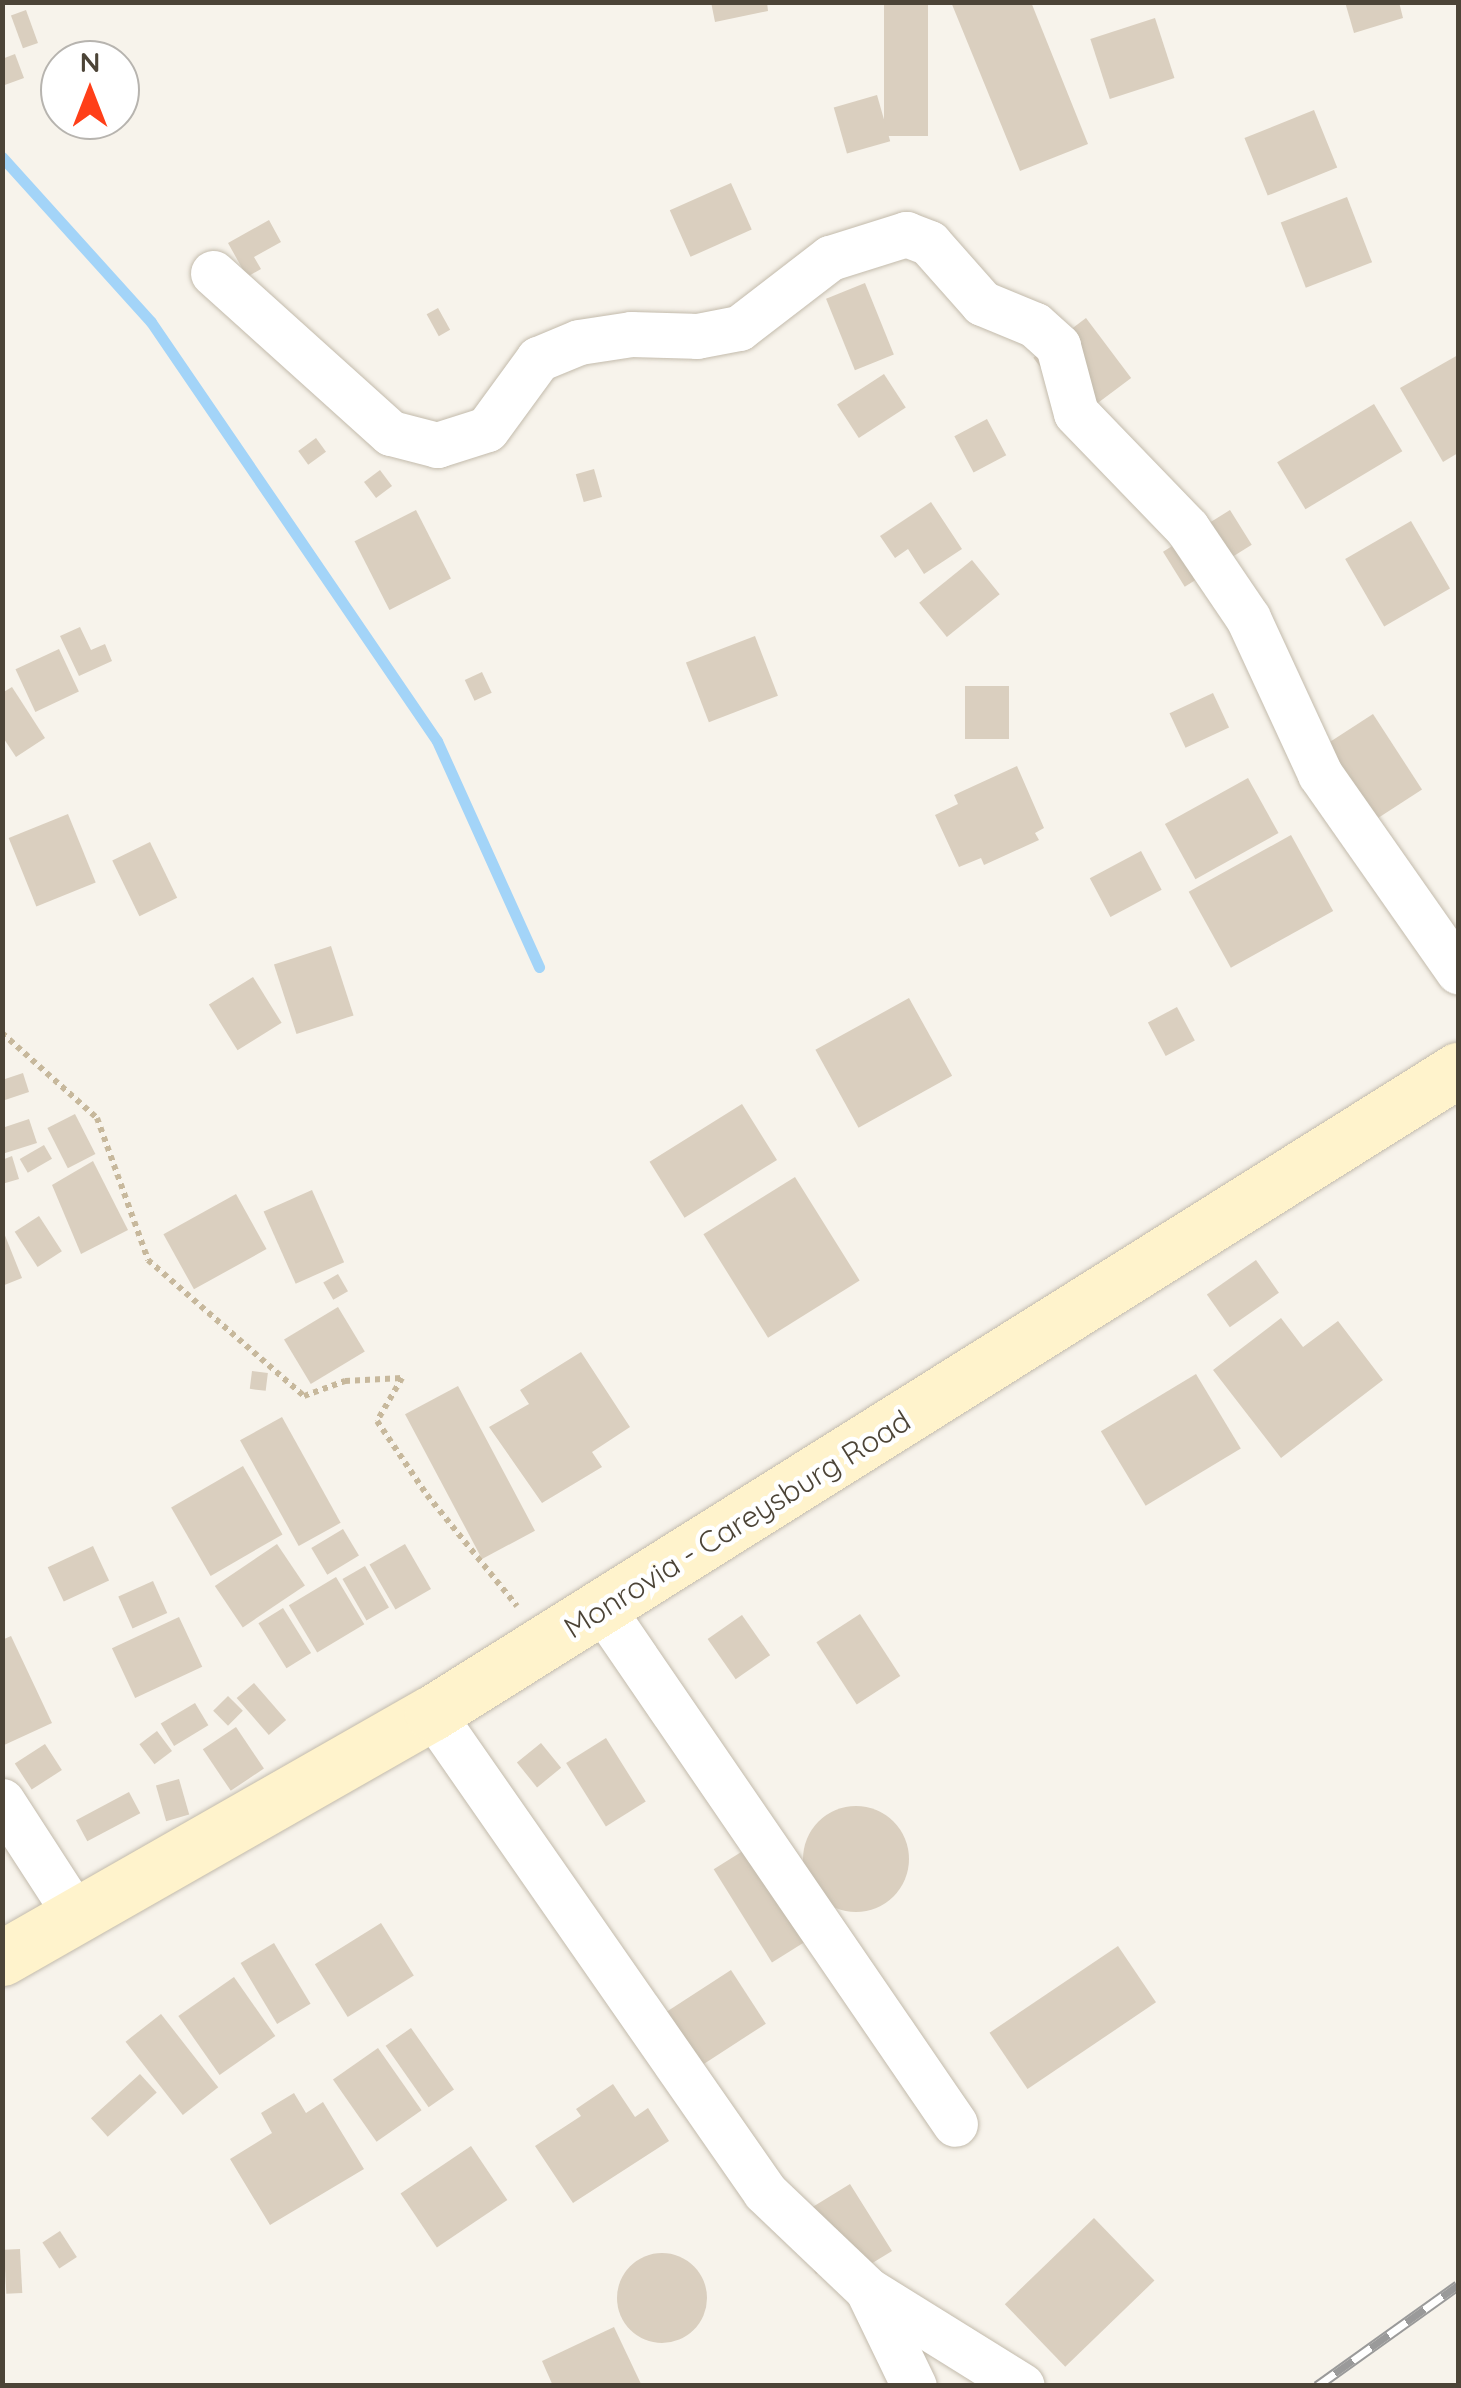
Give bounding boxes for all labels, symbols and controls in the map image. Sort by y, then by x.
north arrow [40,40,140,140]
text: N [80,44,100,79]
street label: Monrovia - Careysburg Road [557,1402,917,1646]

